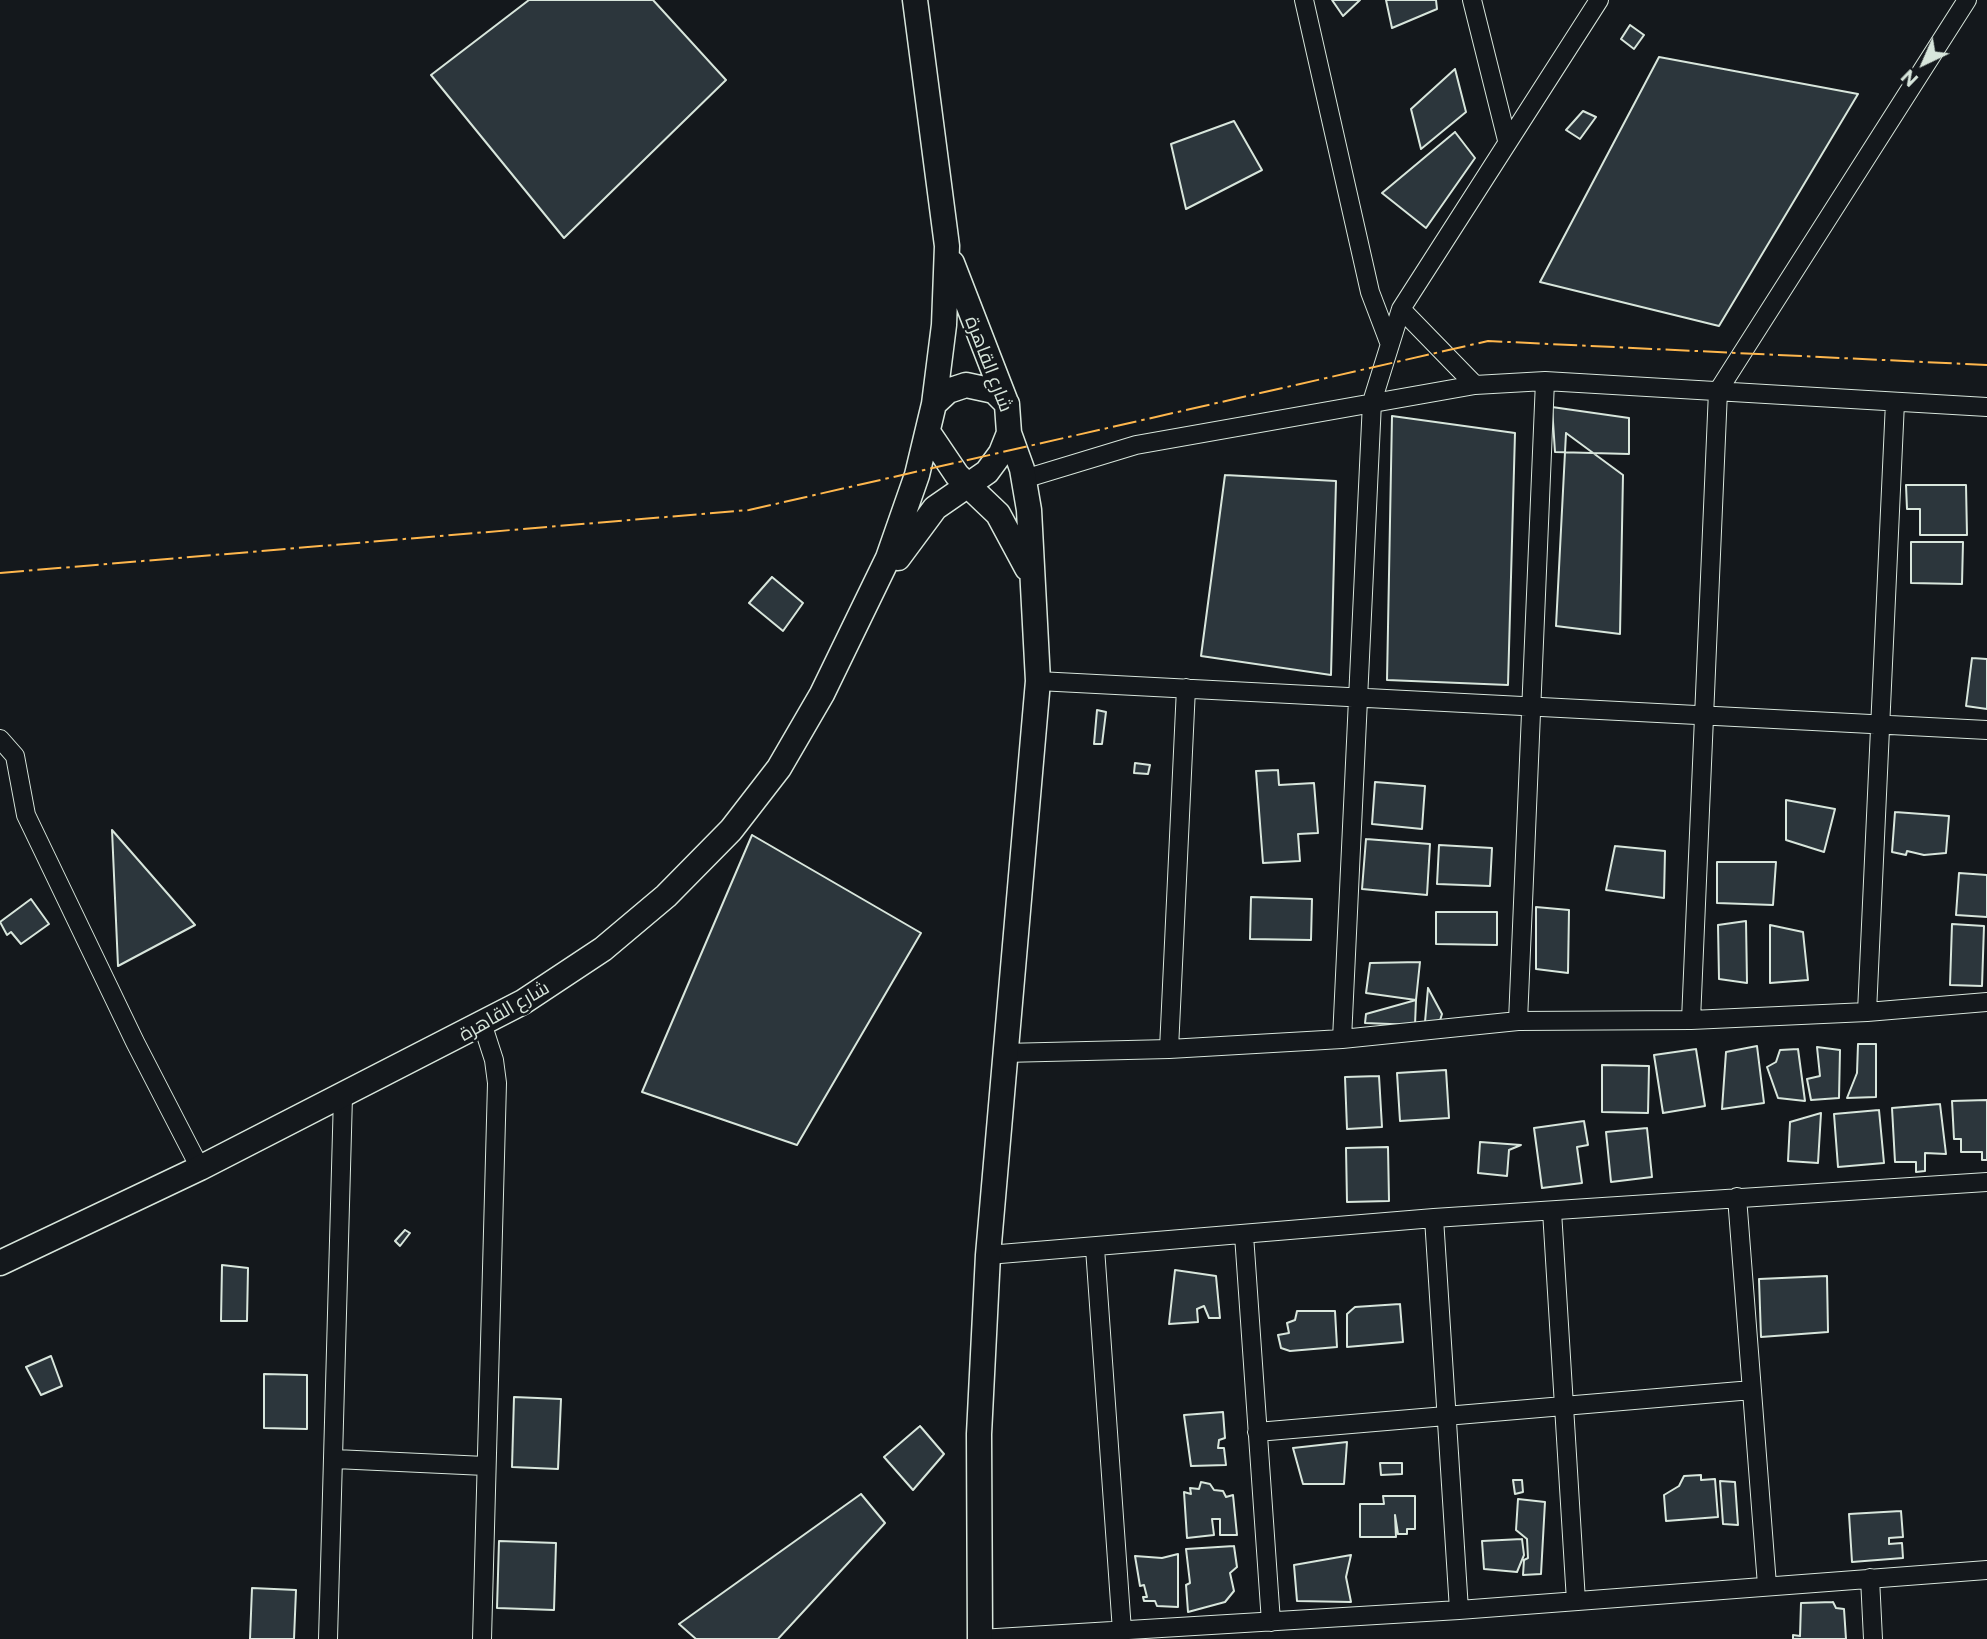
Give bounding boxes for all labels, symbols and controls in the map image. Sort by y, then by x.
north arrow [1889,28,1959,98]
text: N [1896,65,1922,92]
street label: شارع القاهرة [960,313,1018,415]
street label: شارع القاهرة [455,976,553,1046]

